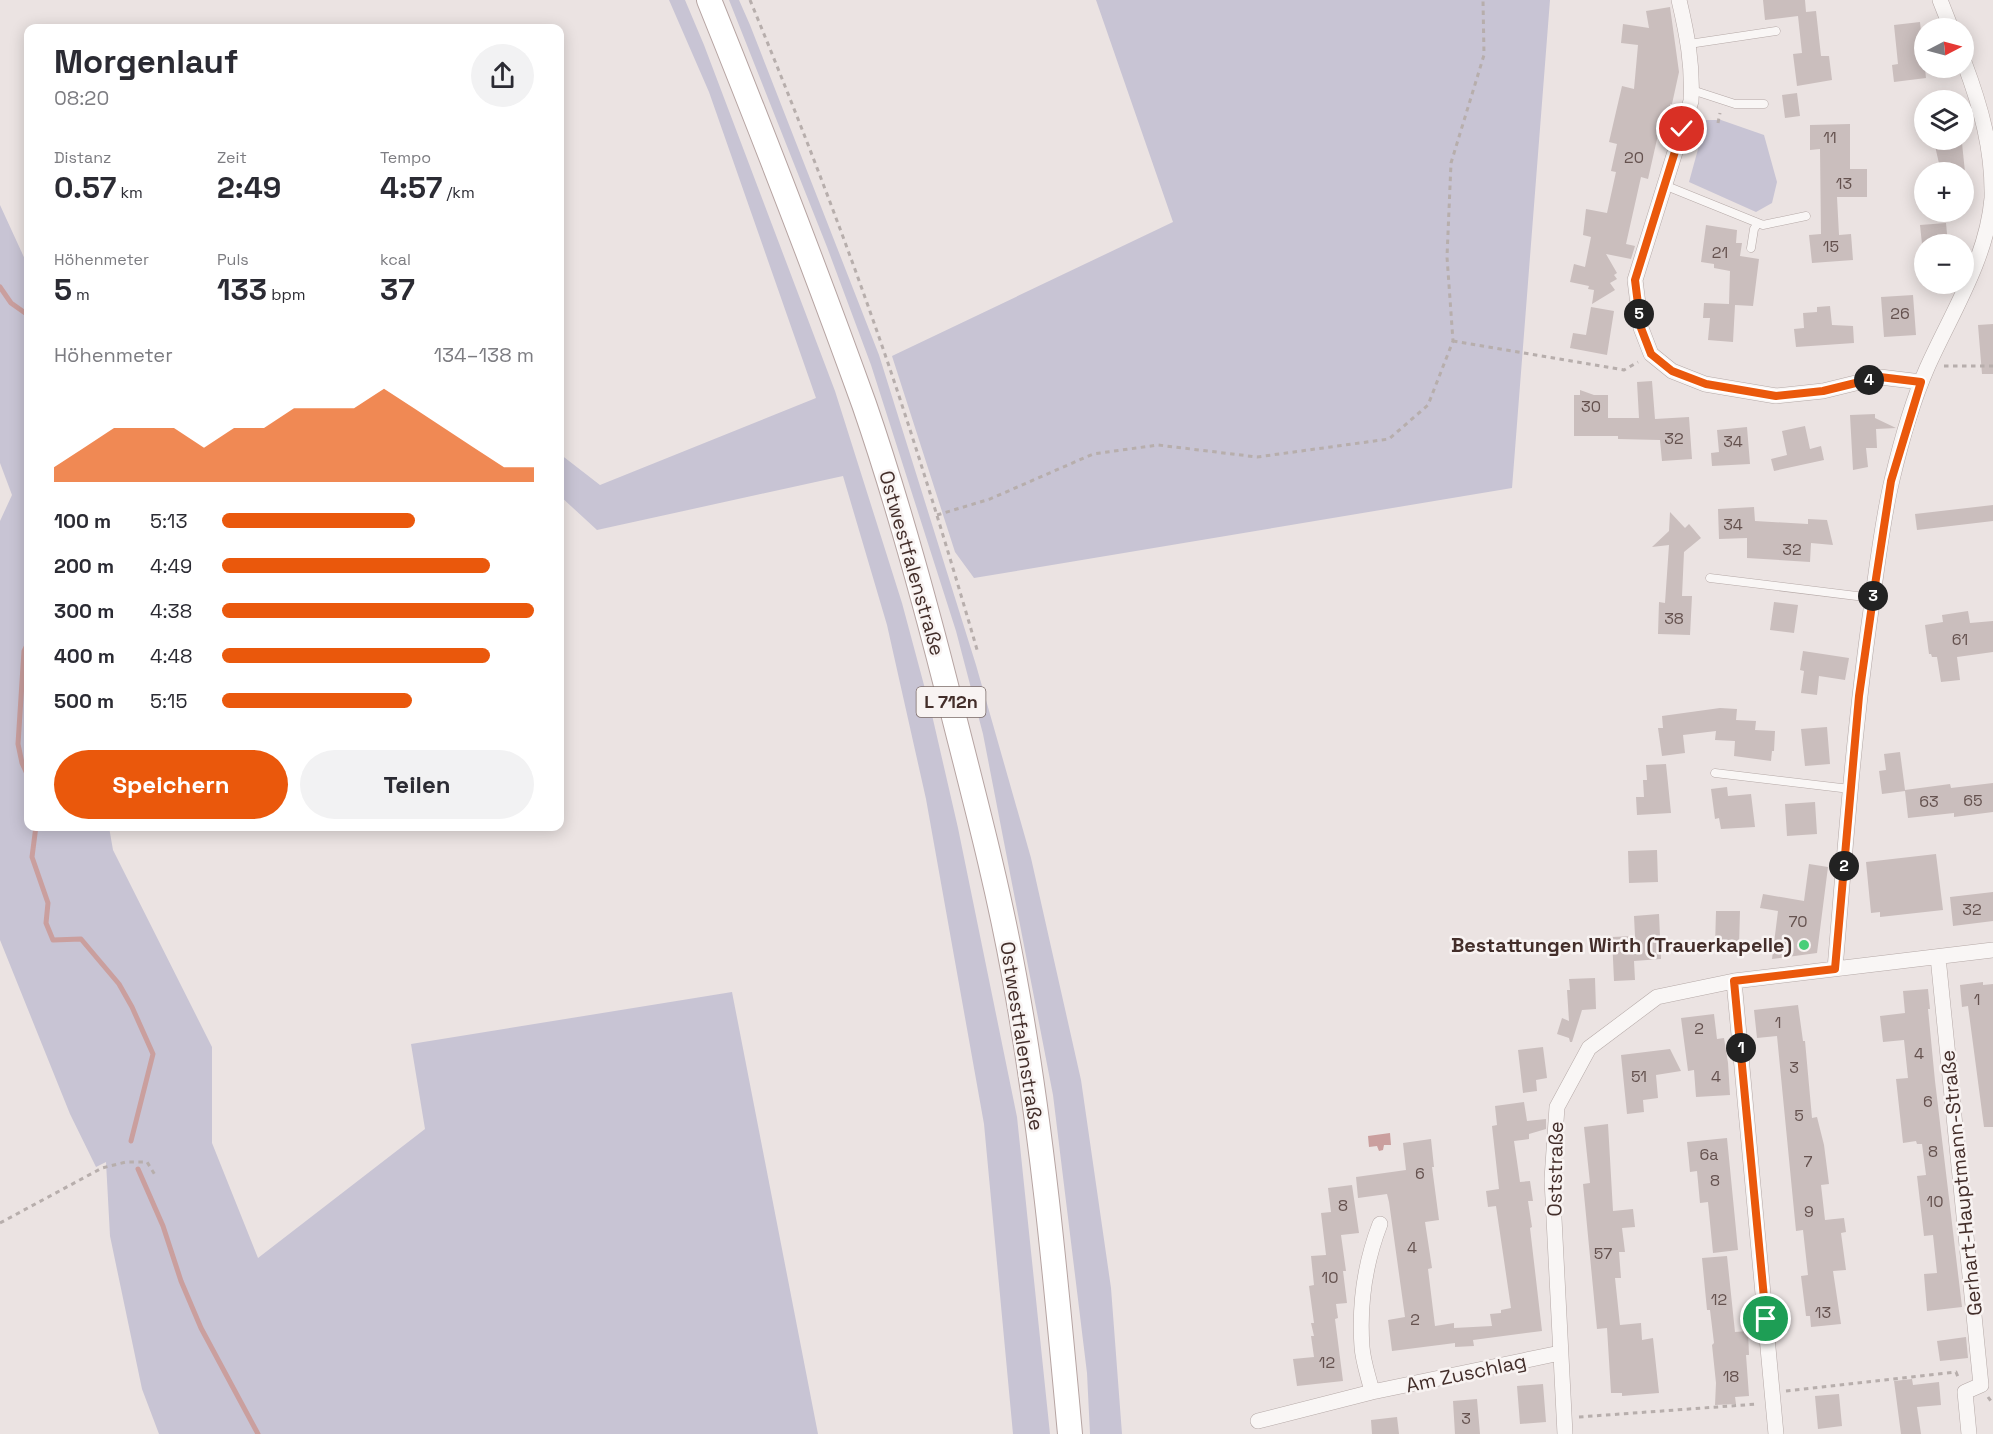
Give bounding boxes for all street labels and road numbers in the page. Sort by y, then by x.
street label: Ostwestfalenstraße [873,467,951,659]
road number: L 712n [916,687,986,717]
street label: Ostwestfalenstraße [994,940,1050,1132]
street label: Gerhart-Hauptmann-Straße [1934,1049,1988,1317]
street label: Oststraße [1541,1121,1569,1217]
street label: Am Zuschlag [1403,1348,1529,1398]

